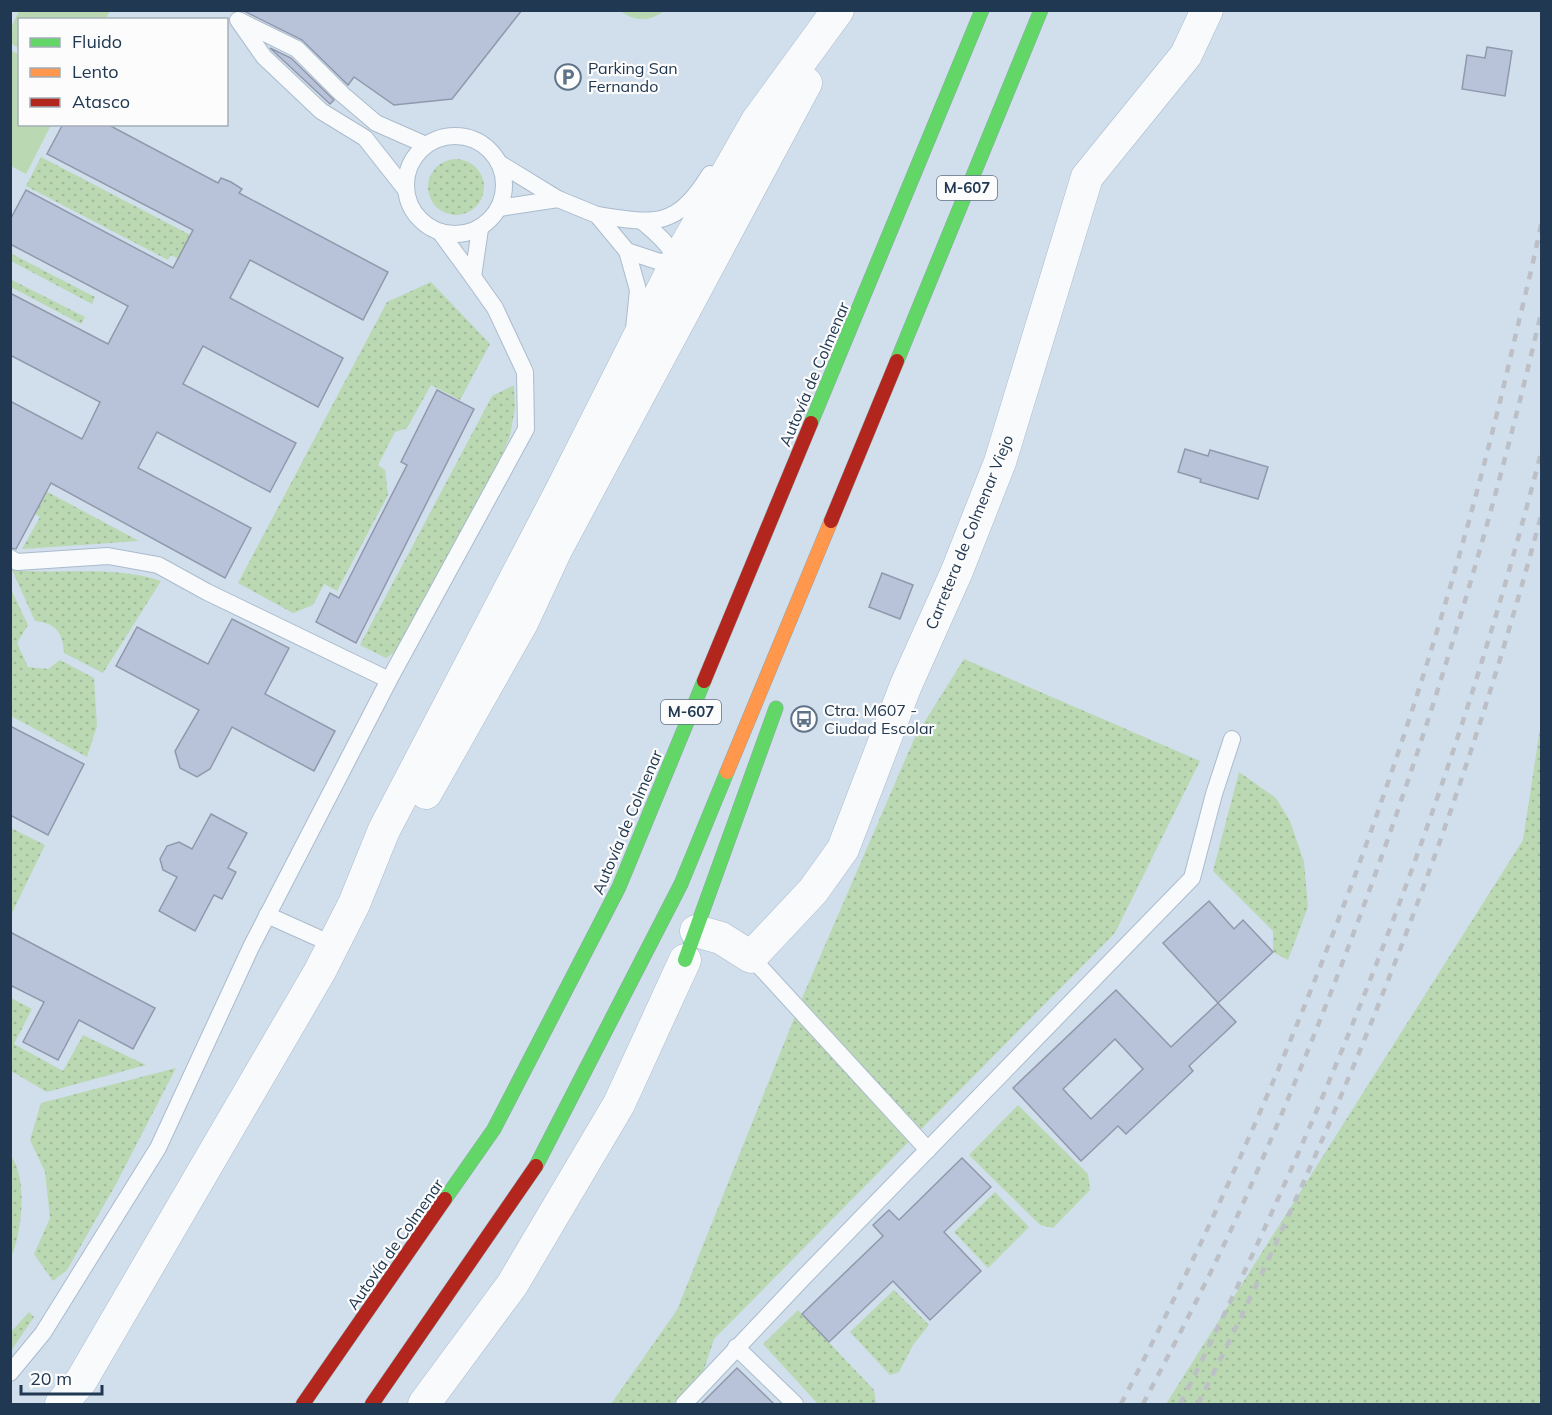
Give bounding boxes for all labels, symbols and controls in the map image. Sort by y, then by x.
legend [18,18,228,126]
text: Fluido [72,30,122,53]
place label: Parking San Fernando [588,58,678,96]
text: Lento [72,60,119,83]
parking icon: Parking San Fernando [553,62,583,92]
text: Atasco [72,90,130,113]
road number: M-607 [937,176,997,200]
street label: Autovía de Colmenar [775,299,854,449]
street label: Carretera de Colmenar Viejo [921,432,1017,632]
road number: M-607 [661,700,721,724]
place label: Ctra. M607 - Ciudad Escolar [824,700,934,738]
bus stop icon: Ctra. M607 - Ciudad Escolar [789,704,819,734]
street label: Autovía de Colmenar [588,747,667,897]
street label: Autovía de Colmenar [342,1175,448,1313]
scale bar [21,1358,102,1396]
text: 20 m [30,1367,72,1390]

